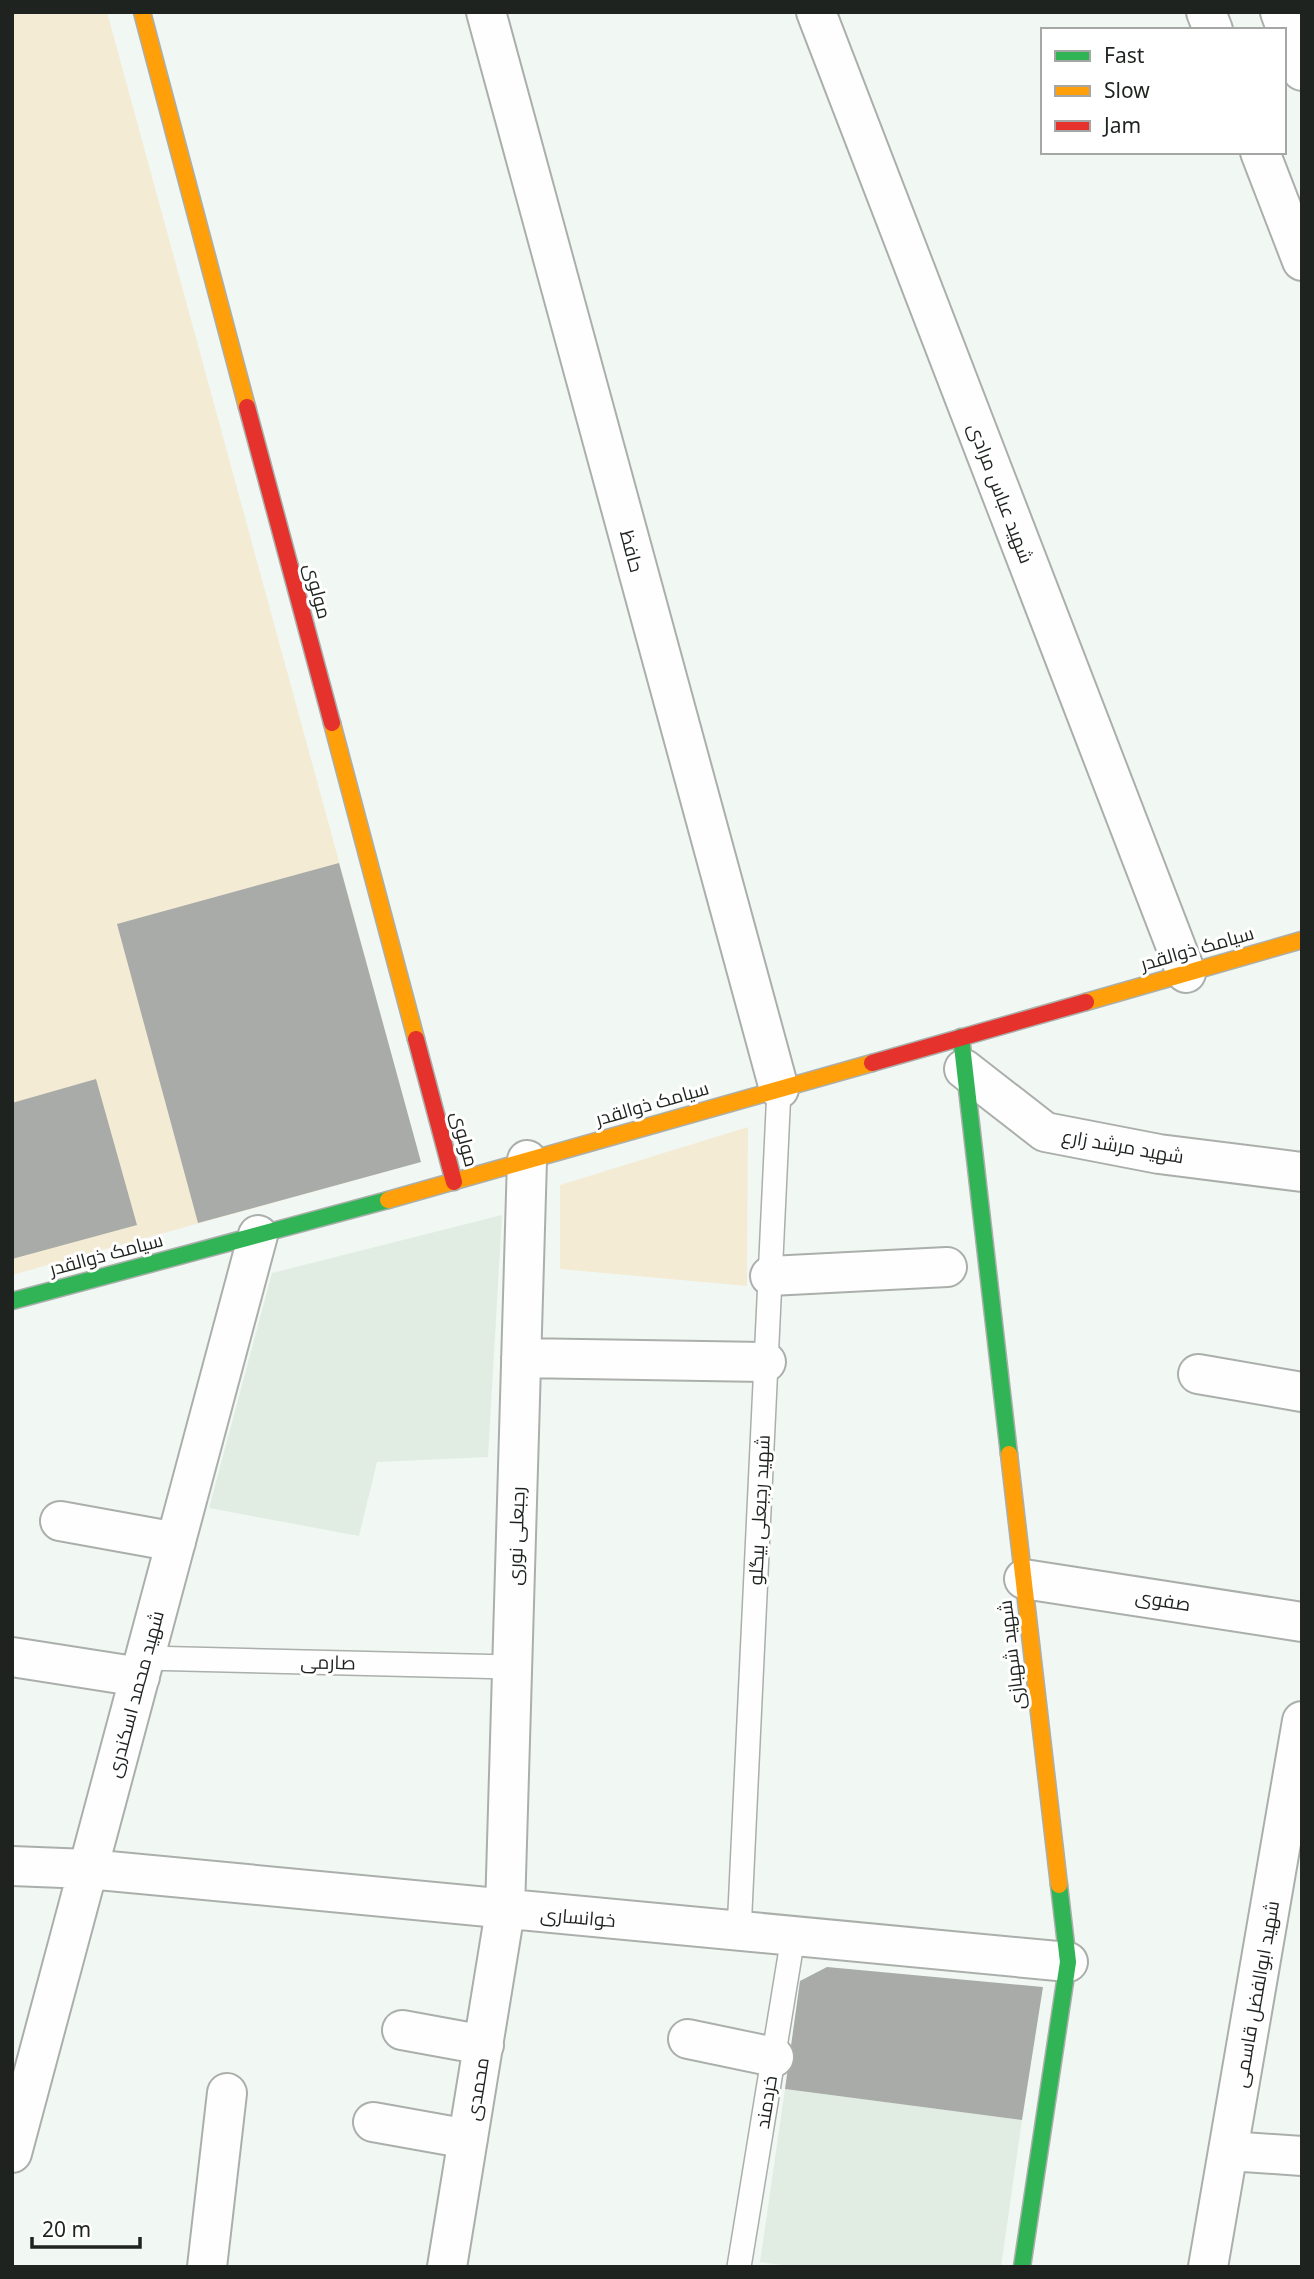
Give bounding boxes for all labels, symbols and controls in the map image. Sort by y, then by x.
legend [1041,28,1286,154]
text: Fast [1104,41,1145,69]
text: Slow [1104,76,1150,104]
text: Jam [1102,111,1141,139]
street label: شهید عباس مرادی [962,419,1040,567]
street label: حافظ [614,527,650,575]
street label: مولوی [298,560,338,622]
street label: سیامک ذوالقدر [1136,919,1257,977]
street label: سیامک ذوالقدر [591,1074,712,1132]
street label: مولوی [445,1108,485,1170]
street label: شهید مرشد زارع [1060,1122,1186,1170]
street label: سیامک ذوالقدر [45,1226,166,1282]
street label: شهید رجبعلی بیگلو [742,1434,776,1586]
street label: رجبعلی نوری [501,1486,531,1586]
street label: صفوی [1133,1583,1193,1617]
street label: شهید شهبازی [991,1599,1031,1711]
street label: شهید محمد اسکندری [100,1608,170,1780]
street label: صارمی [300,1649,356,1675]
street label: شهید ابوالفضل قاسمی [1227,1898,1285,2090]
street label: خوانساری [539,1901,617,1933]
street label: محمدی [459,2056,495,2122]
street label: خردمند [749,2074,783,2130]
scale bar [32,2206,140,2250]
text: 20 m [42,2215,91,2243]

